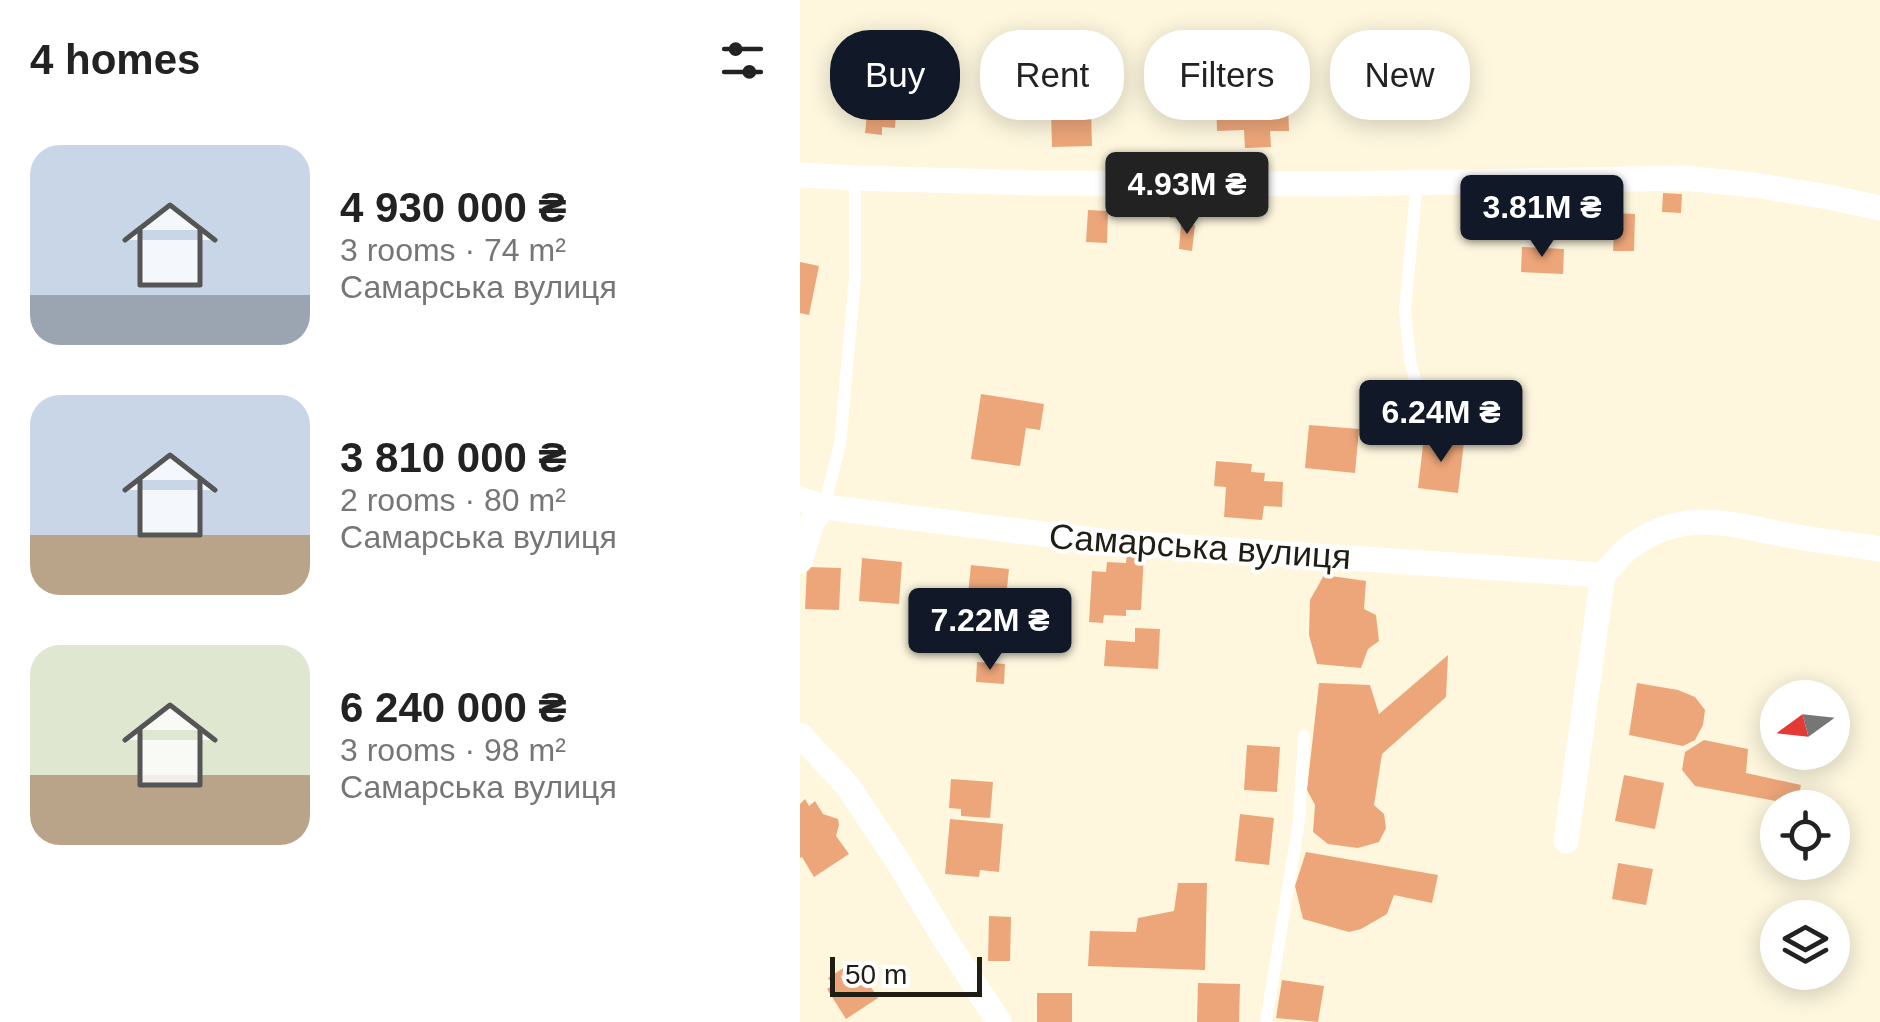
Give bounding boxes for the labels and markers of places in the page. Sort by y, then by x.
pin: 4.93M ₴ [1095,152,1279,237]
pin: 3.81M ₴ [1450,175,1634,260]
pin: 6.24M ₴ [1349,380,1533,465]
pin: 7.22M ₴ [898,588,1082,673]

